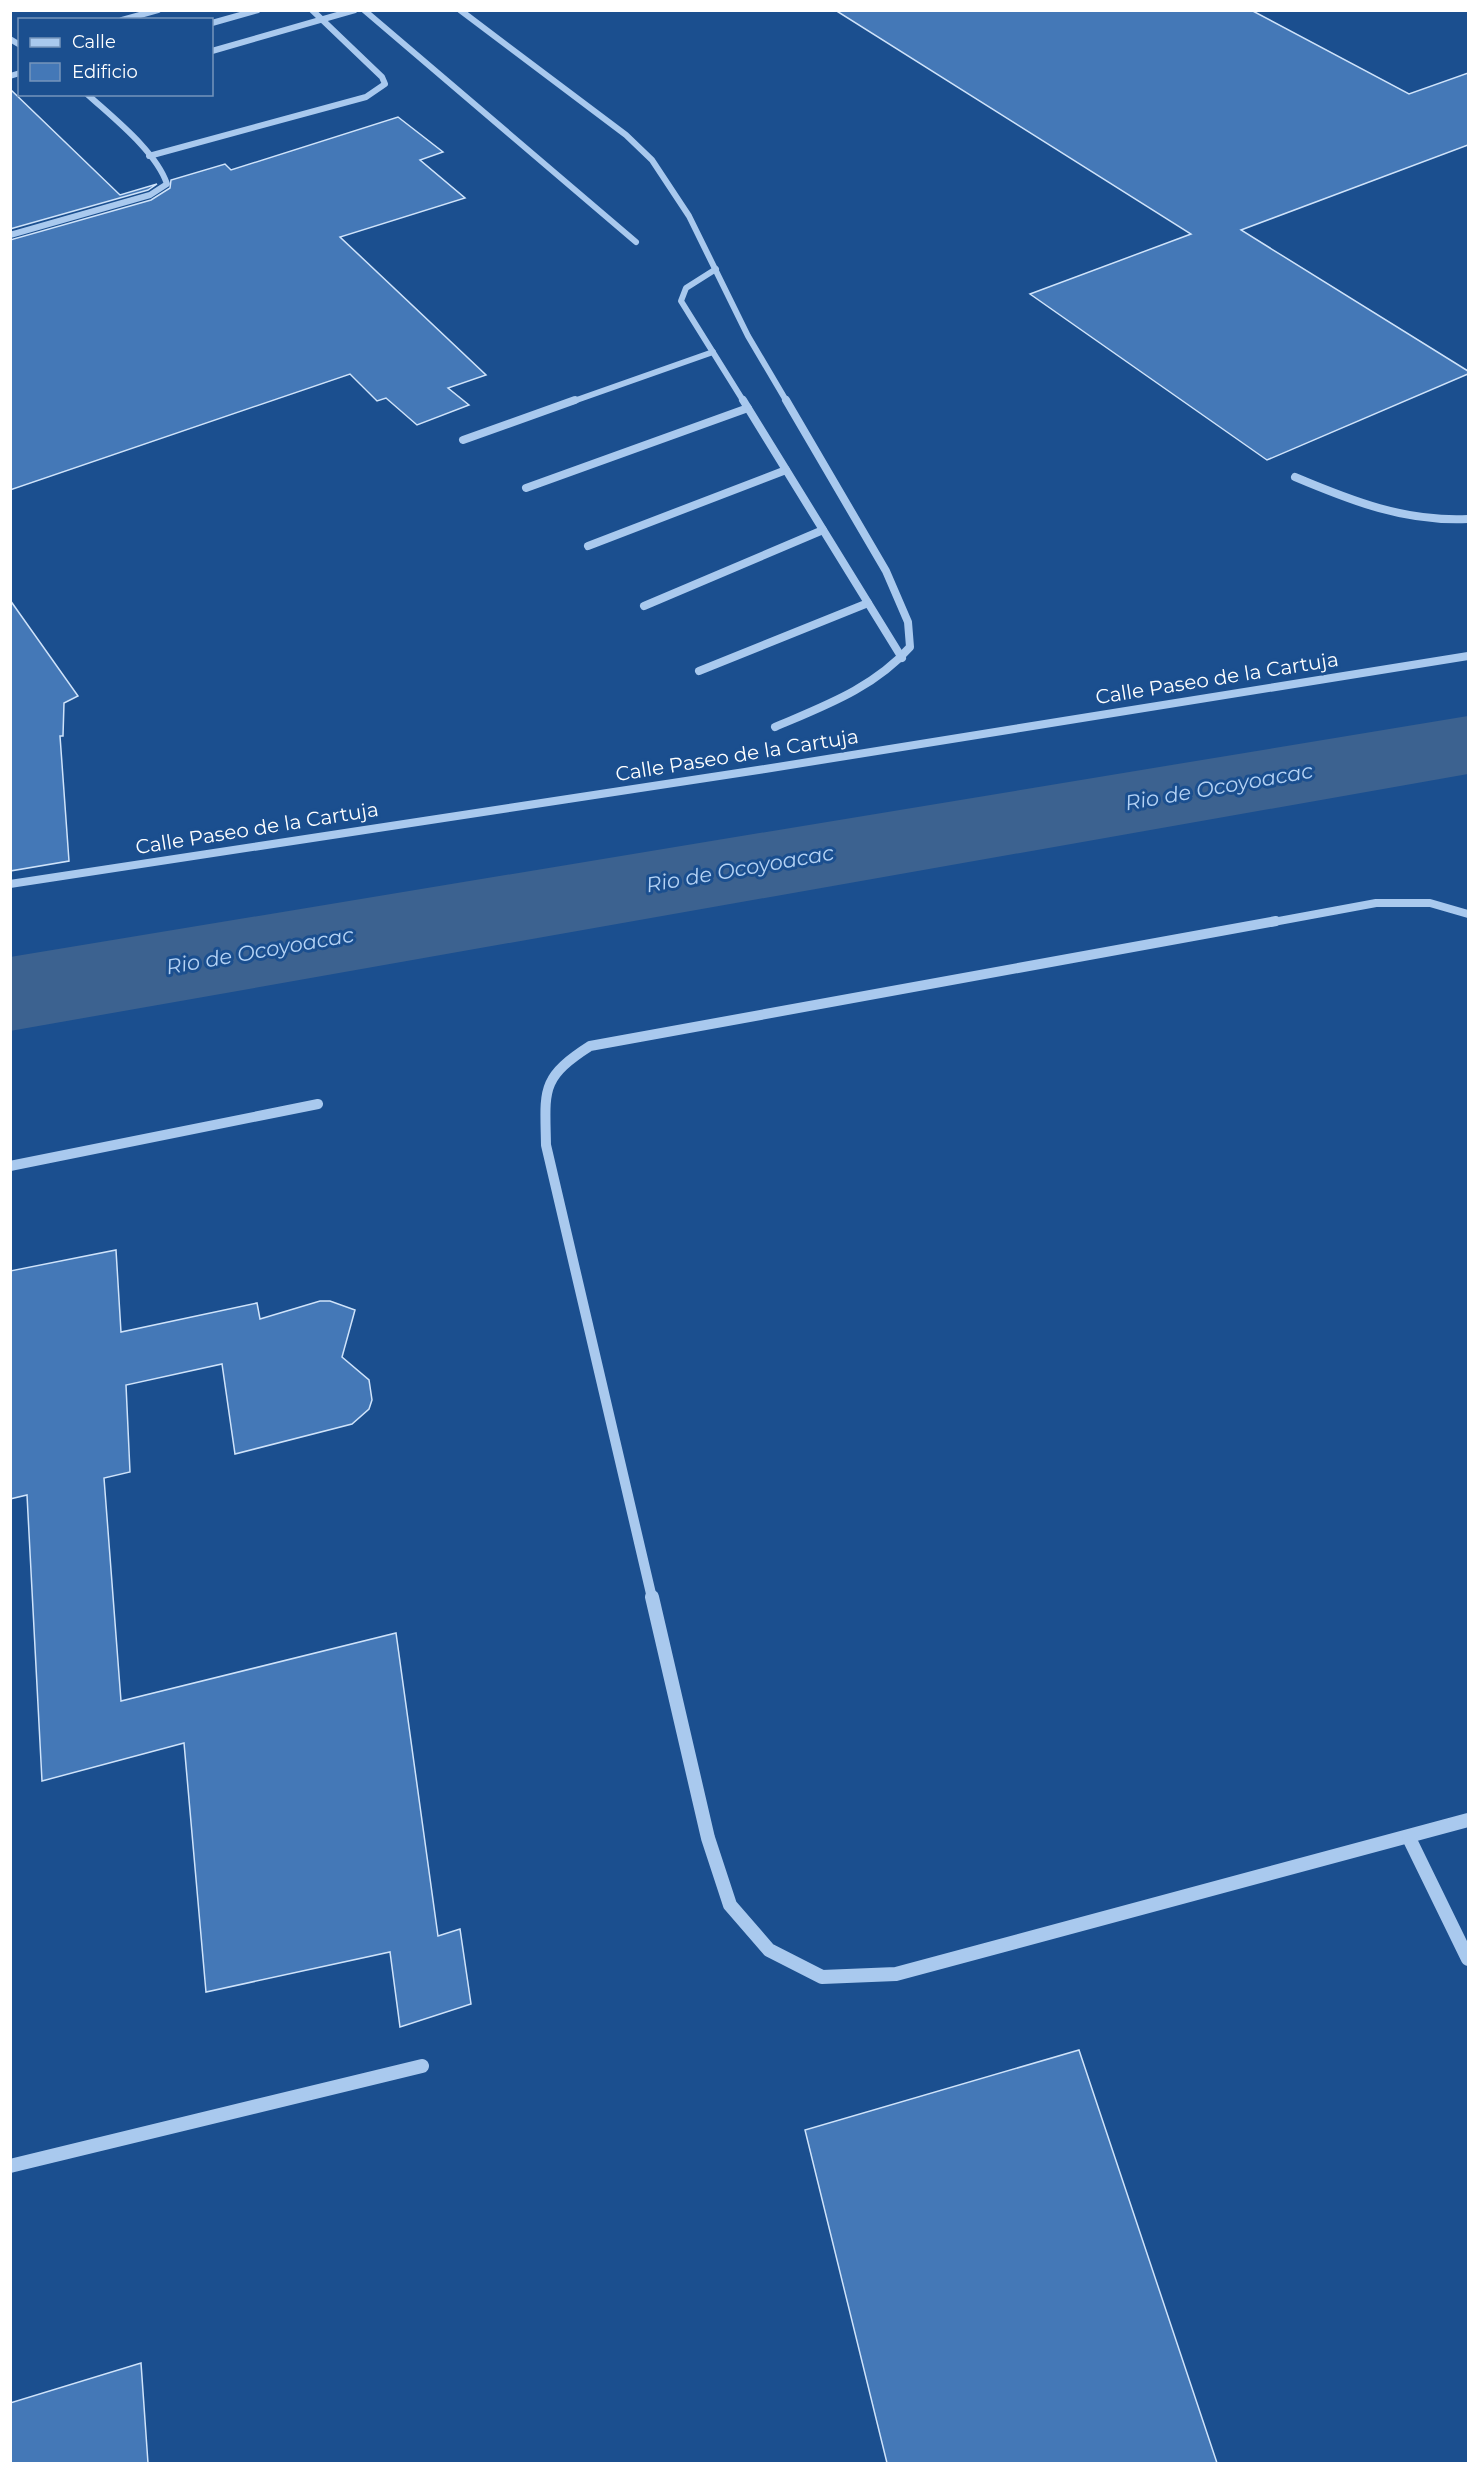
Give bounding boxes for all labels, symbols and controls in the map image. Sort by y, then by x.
legend [18,18,213,96]
text: Calle [72,31,116,53]
text: Edificio [72,61,138,83]
street label: Calle Paseo de la Cartuja [1094,647,1340,709]
street label: Calle Paseo de la Cartuja [614,724,860,786]
water label: Rio de Ocoyoacac [1123,758,1315,815]
street label: Calle Paseo de la Cartuja [134,797,380,859]
water label: Rio de Ocoyoacac [644,840,836,897]
water label: Rio de Ocoyoacac [164,922,356,979]

